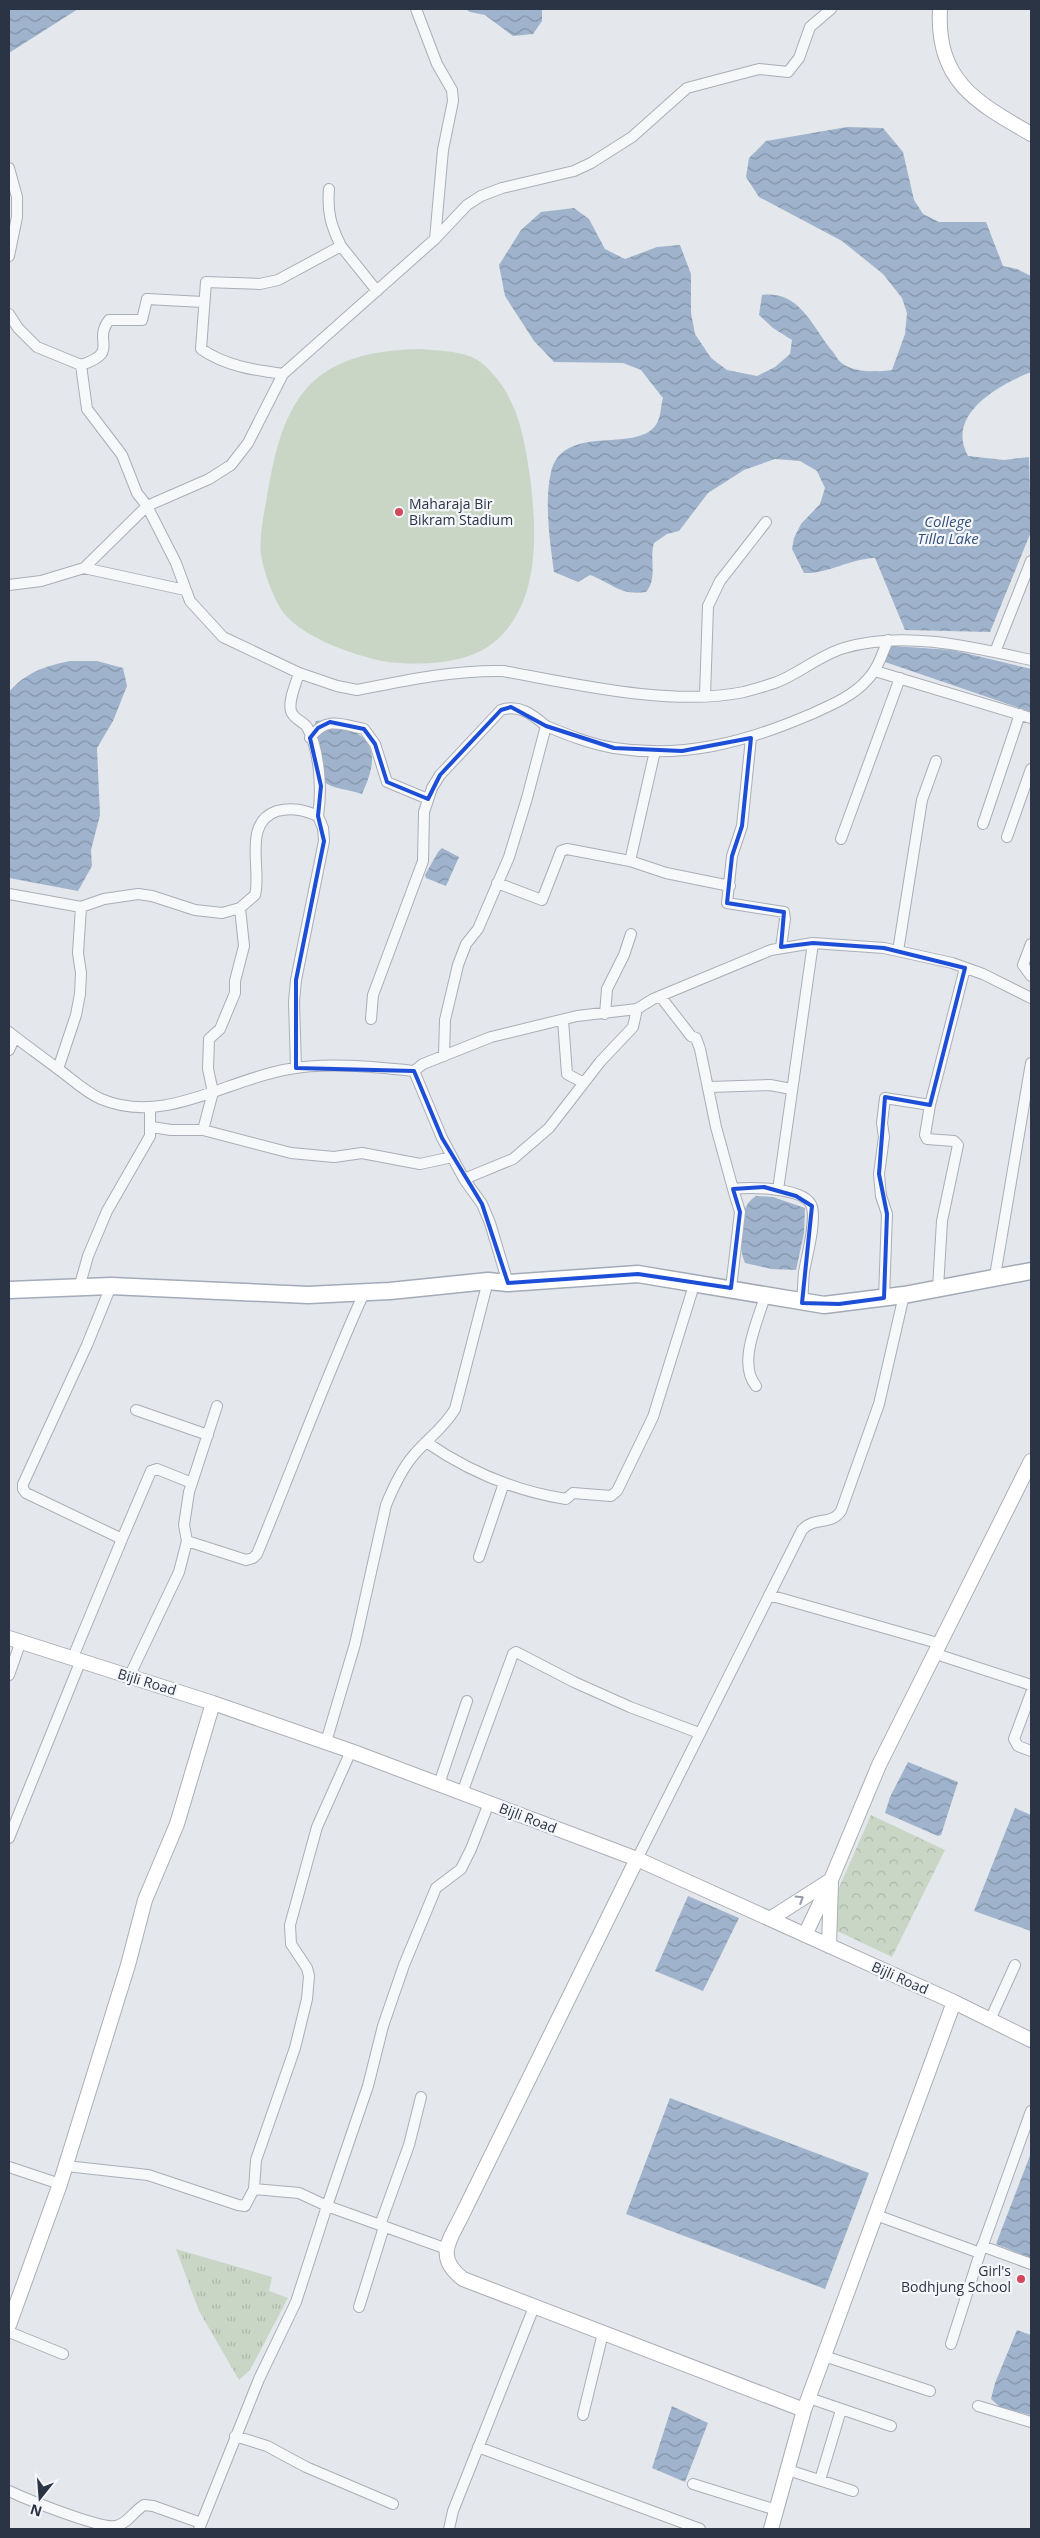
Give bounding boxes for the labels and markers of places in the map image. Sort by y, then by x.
place label: Maharaja Bir Bikram Stadium [409,494,513,529]
marker: Maharaja Bir Bikram Stadium [393,506,405,518]
place label: Girl's Bodhjung School [901,2261,1011,2296]
marker: Girl's Bodhjung School [1015,2273,1027,2285]

